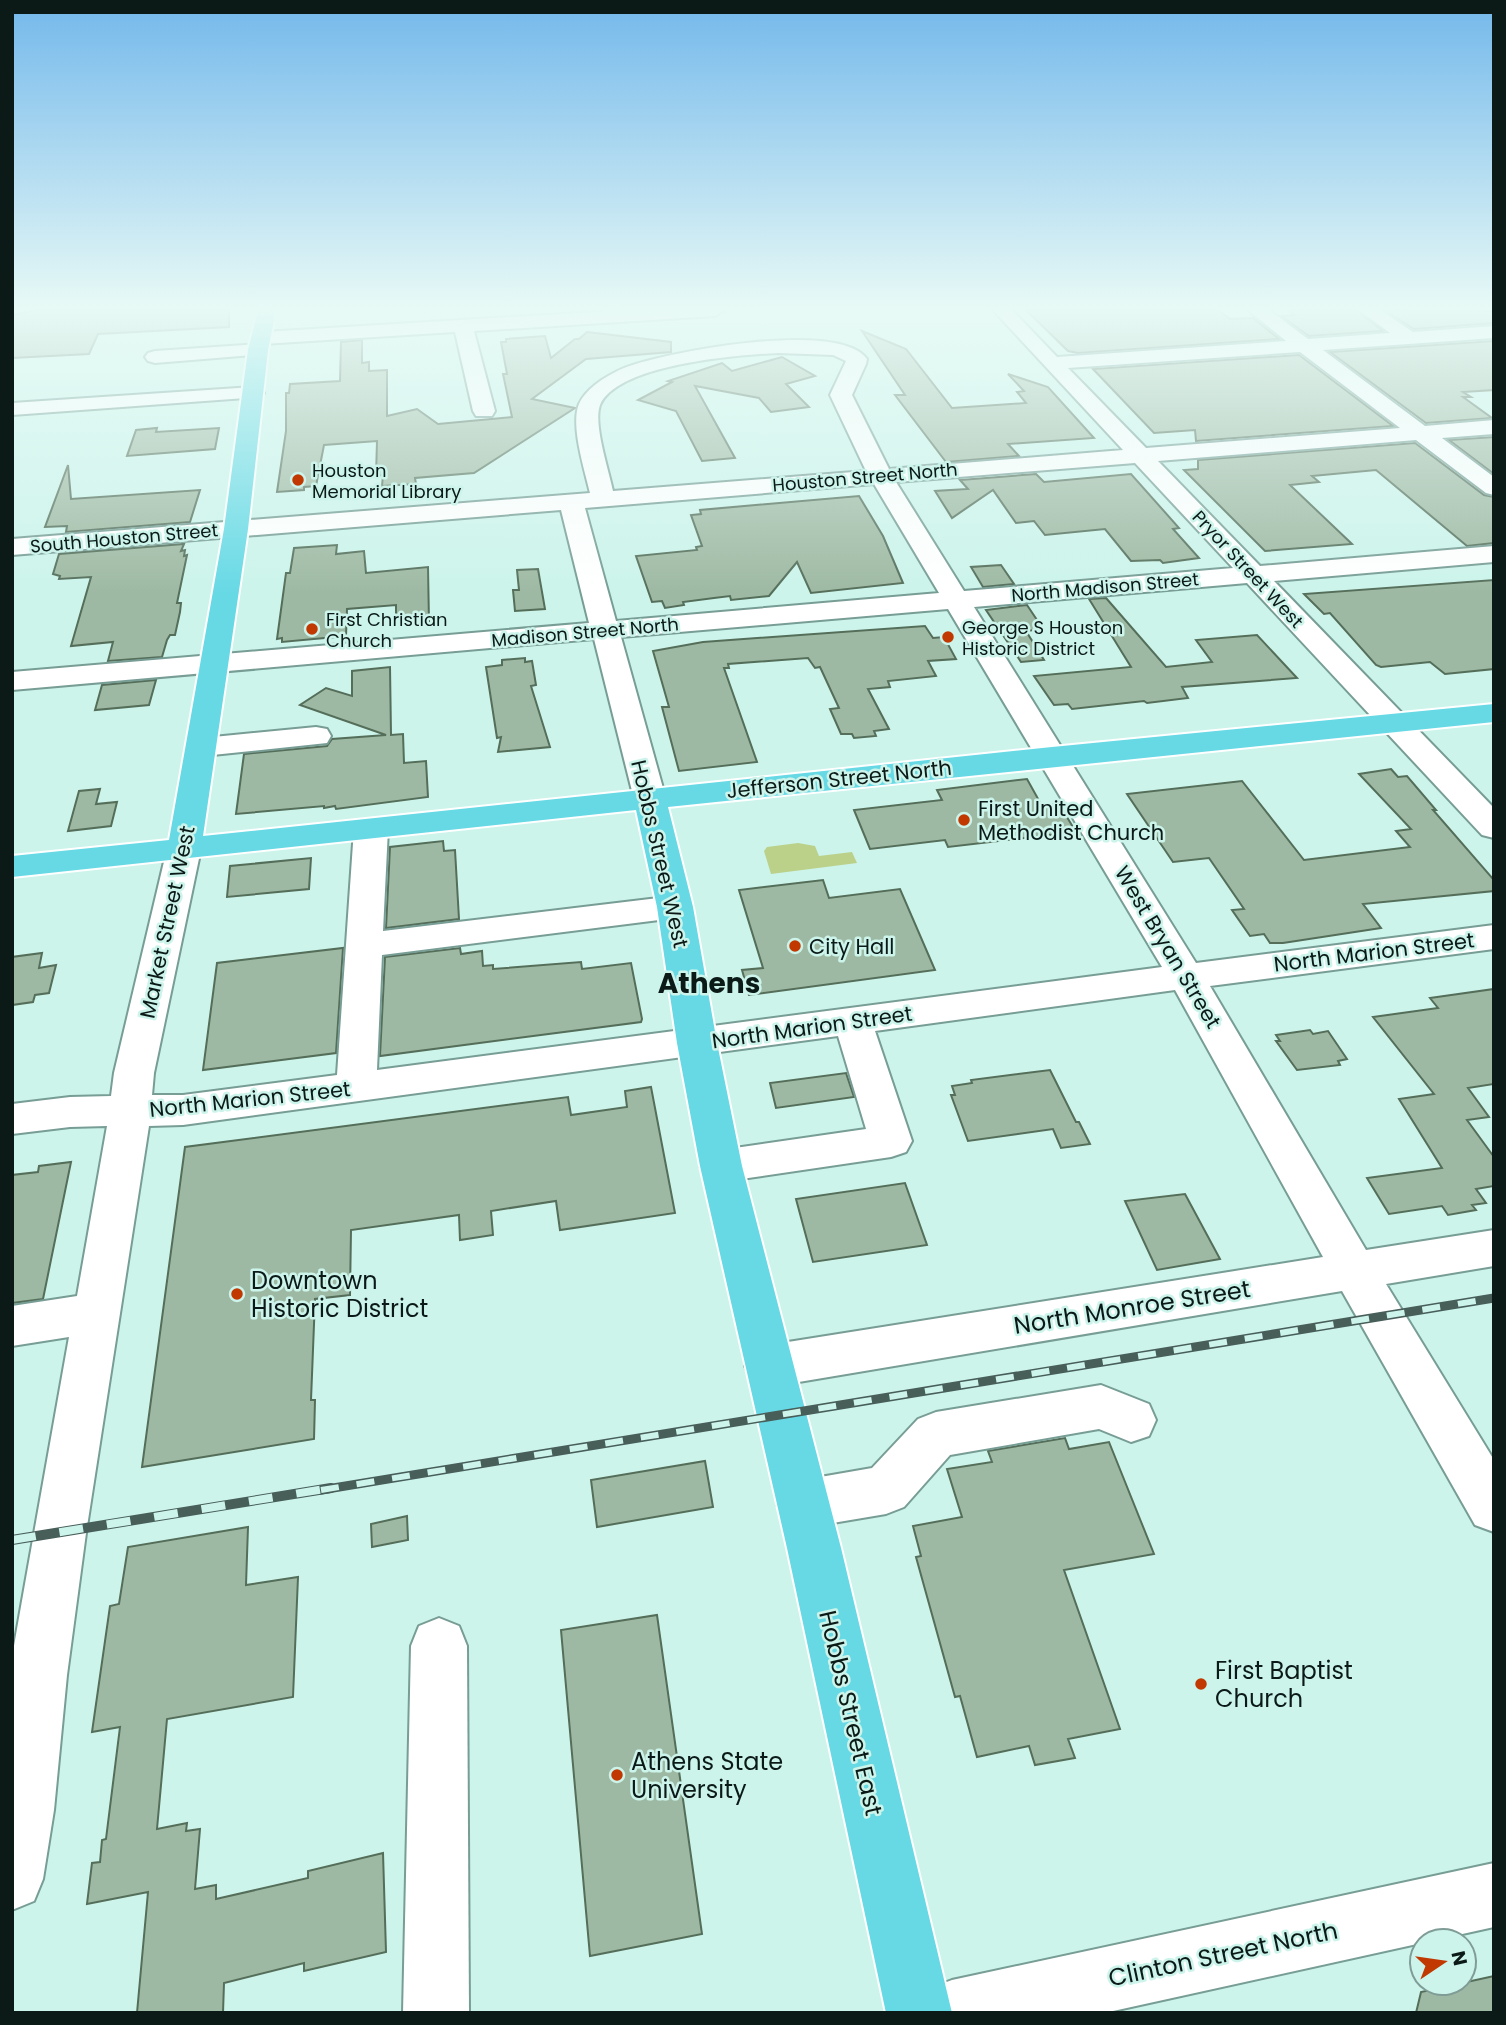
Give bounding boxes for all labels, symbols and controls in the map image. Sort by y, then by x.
street label: Houston Street North [771,456,959,498]
place label: Houston Memorial Library [312,458,461,504]
marker: Houston Memorial Library [290,472,306,488]
street label: Pryor Street West [1187,505,1309,633]
street label: South Houston Street [29,517,219,559]
street label: North Madison Street [1010,566,1200,608]
place label: First Christian Church [326,607,448,653]
street label: Madison Street North [490,611,680,653]
place label: George S Houston Historic District [962,615,1123,661]
marker: First Christian Church [304,621,320,637]
marker: George S Houston Historic District [940,629,956,645]
street label: Jefferson Street North [725,753,953,805]
street label: Hobbs Street West [624,757,696,951]
place label: First United Methodist Church [978,794,1164,847]
marker: First United Methodist Church [956,812,972,828]
street label: Market Street West [132,823,202,1021]
street label: West Bryan Street [1108,860,1228,1034]
street label: North Marion Street [1272,925,1476,979]
place label: City Hall [809,932,895,961]
marker: City Hall [787,938,803,954]
district label: Athens [658,964,760,1003]
street label: North Marion Street [710,999,914,1055]
street label: North Marion Street [148,1074,352,1124]
place label: Downtown Historic District [251,1264,428,1325]
street label: North Monroe Street [1011,1272,1253,1342]
marker: Downtown Historic District [229,1286,245,1302]
street label: Hobbs Street East [811,1607,891,1819]
place label: First Baptist Church [1215,1654,1353,1715]
marker: First Baptist Church [1193,1676,1209,1692]
place label: Athens State University [631,1745,783,1806]
marker: Athens State University [609,1767,625,1783]
street label: Clinton Street North [1105,1914,1341,1994]
north arrow [1408,1927,1478,1997]
text: N [1444,1948,1474,1968]

